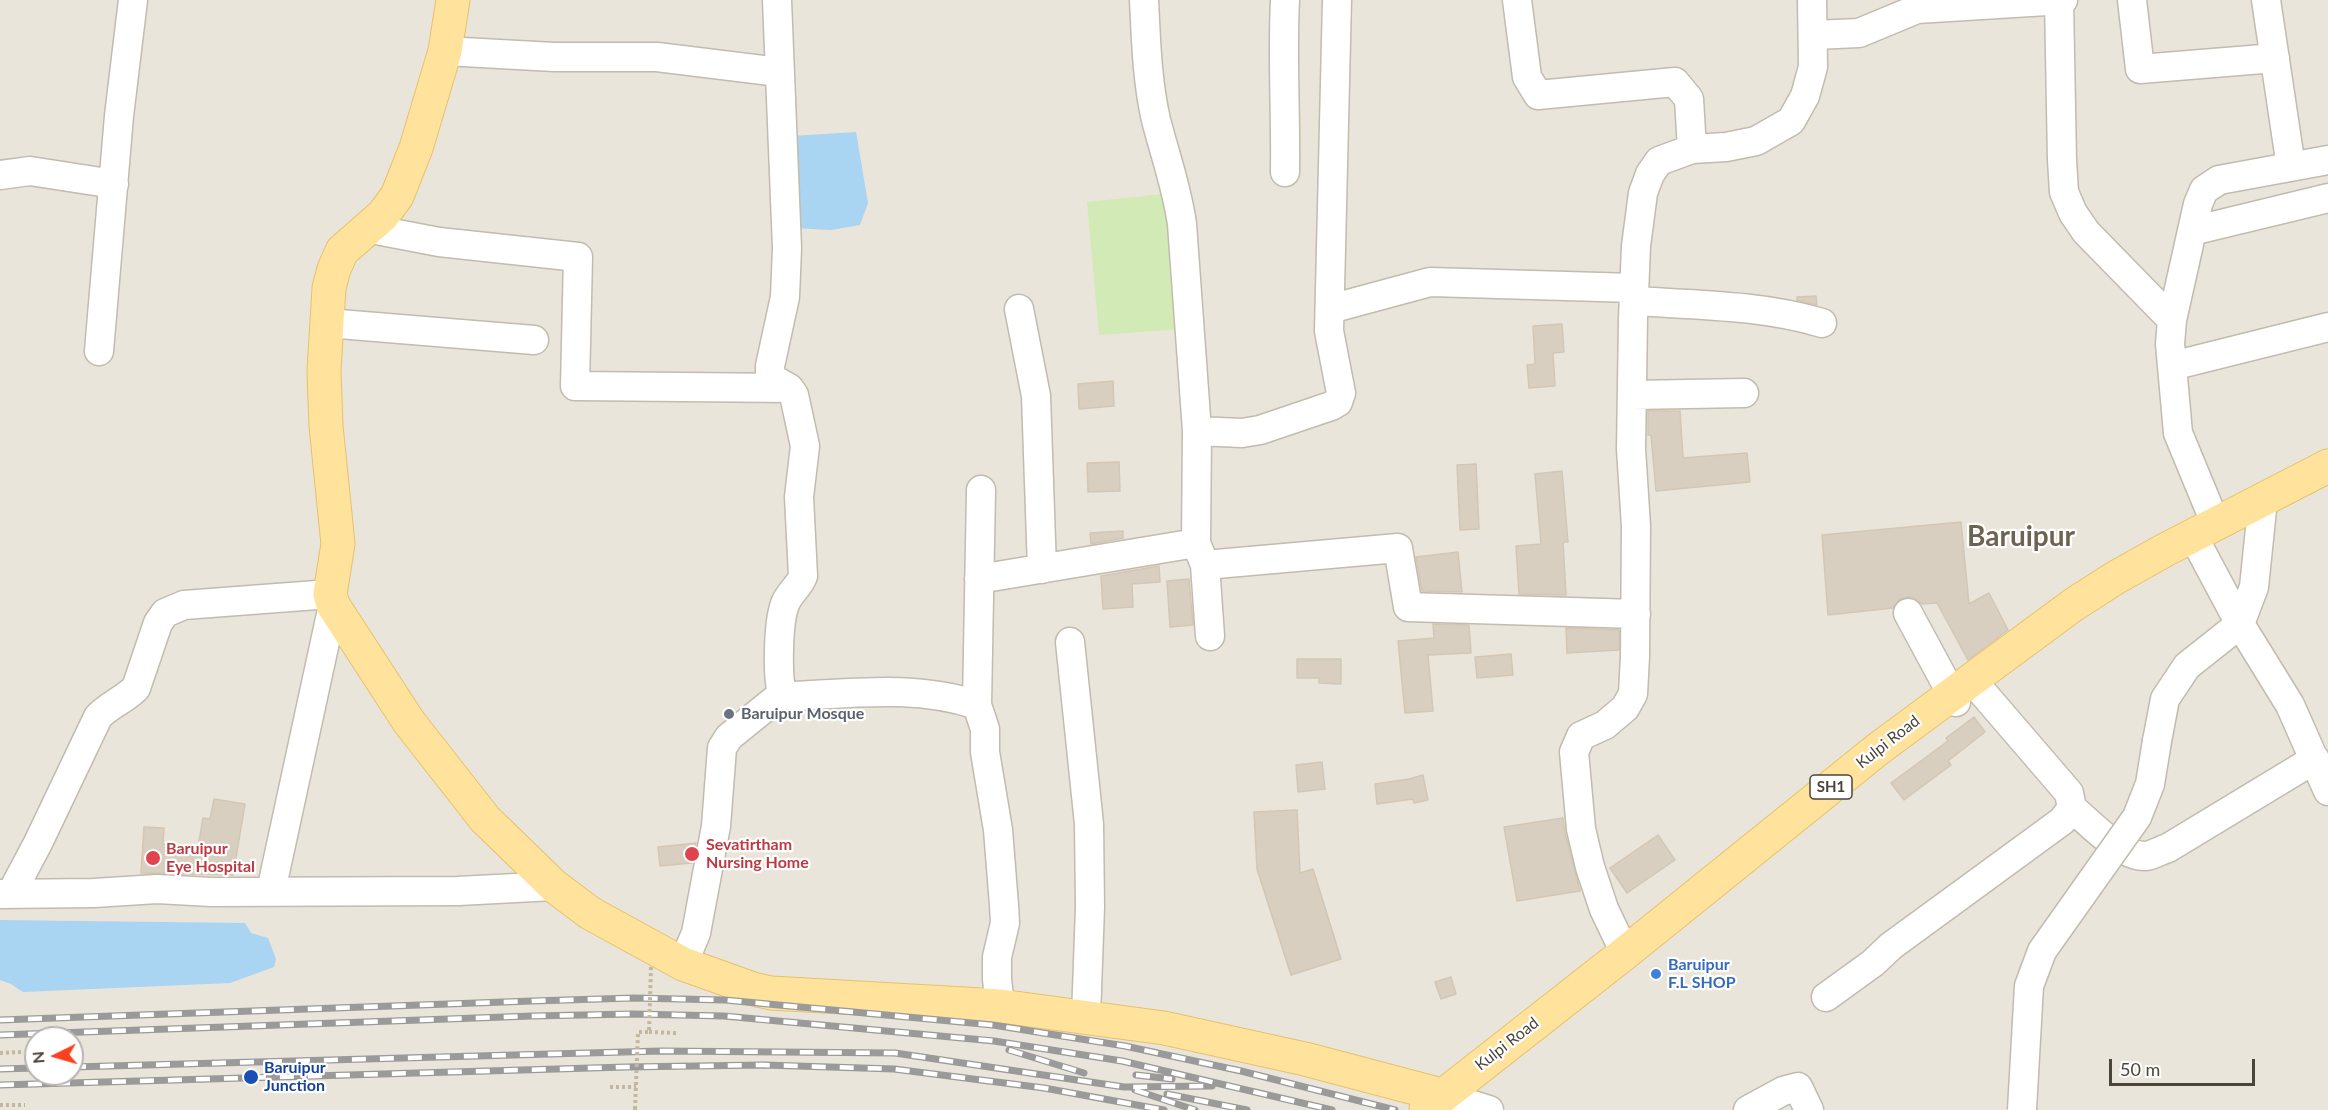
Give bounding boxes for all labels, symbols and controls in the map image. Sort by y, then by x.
district label: Baruipur [1967,520,2075,554]
place label: Baruipur Mosque [741,704,864,724]
marker: Baruipur Mosque [722,707,736,721]
street label: Kulpi Road [1852,711,1924,773]
road number: SH1 [1810,775,1852,799]
place label: Sevatirtham Nursing Home [706,835,809,873]
place label: Baruipur Eye Hospital [166,839,255,877]
marker: Sevatirtham Nursing Home [683,845,701,863]
marker: Baruipur Eye Hospital [144,849,162,867]
place label: Baruipur F.L SHOP [1668,955,1736,993]
marker: Baruipur F.L SHOP [1649,967,1663,981]
street label: Kulpi Road [1471,1013,1543,1075]
north arrow [24,1026,84,1086]
scale bar [2112,1047,2258,1085]
text: N [28,1050,48,1064]
place label: Baruipur Junction [264,1058,326,1096]
text: 50 m [2120,1058,2160,1080]
marker: Baruipur Junction [242,1068,260,1086]

